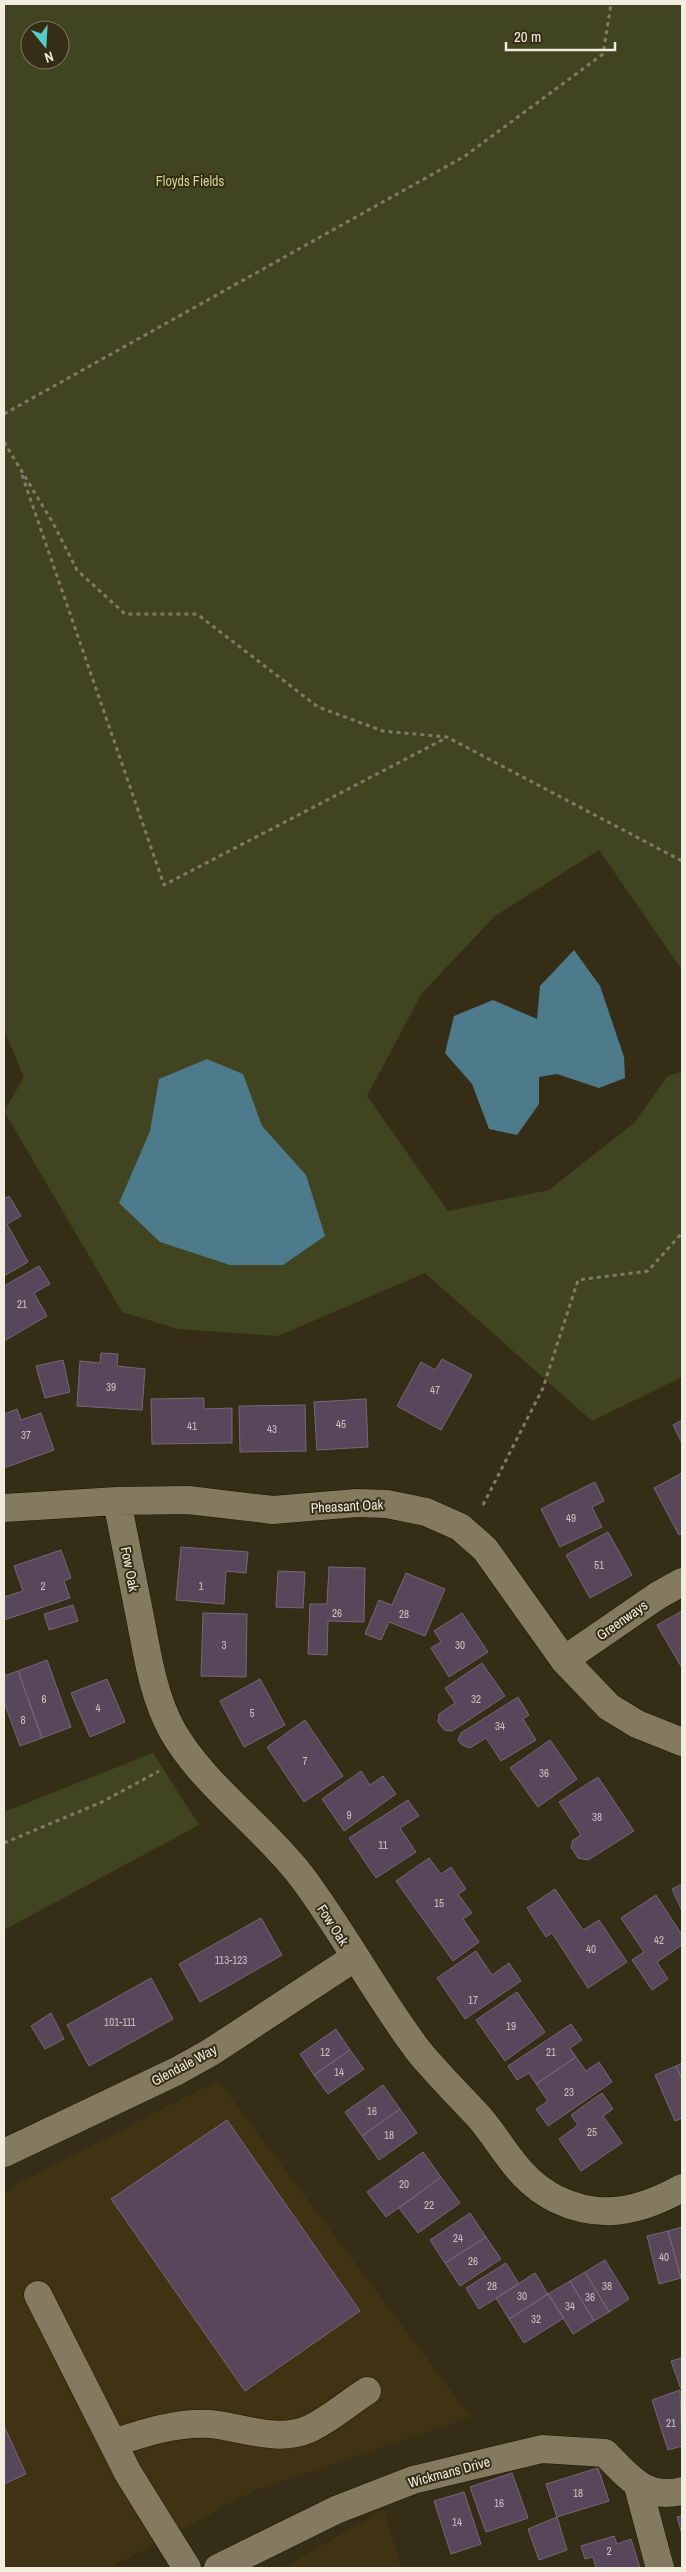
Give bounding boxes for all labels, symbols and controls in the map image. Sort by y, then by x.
north arrow [20,20,70,70]
scale bar [506,20,615,52]
text: 20 m [514,26,541,47]
text: N [42,48,56,67]
park label: Floyds Fields [156,172,224,190]
house number: 21 [17,1297,27,1311]
house number: 39 [106,1380,116,1394]
house number: 47 [430,1383,440,1397]
house number: 45 [336,1417,346,1431]
house number: 41 [187,1419,197,1433]
house number: 43 [267,1422,277,1436]
house number: 37 [21,1428,31,1442]
street label: Pheasant Oak [310,1495,384,1517]
house number: 49 [566,1511,576,1525]
street label: Fow Oak [117,1545,143,1593]
house number: 51 [594,1558,604,1572]
house number: 2 [40,1579,46,1593]
house number: 1 [198,1579,204,1593]
street label: Greenways [593,1596,651,1644]
house number: 26 [332,1606,342,1620]
house number: 28 [399,1607,409,1621]
house number: 3 [221,1638,227,1652]
house number: 30 [455,1638,465,1652]
house number: 6 [41,1692,47,1706]
house number: 32 [471,1692,481,1706]
house number: 4 [95,1701,101,1715]
house number: 5 [249,1706,255,1720]
house number: 8 [20,1713,26,1727]
house number: 34 [495,1719,505,1733]
house number: 7 [302,1754,308,1768]
house number: 36 [539,1766,549,1780]
house number: 9 [346,1808,352,1822]
house number: 38 [592,1810,602,1824]
house number: 11 [378,1838,388,1852]
house number: 15 [434,1896,444,1910]
street label: Fow Oak [313,1901,353,1949]
house number: 42 [654,1933,664,1947]
house number: 40 [586,1942,596,1956]
house number: 113-123 [215,1953,247,1967]
house number: 17 [468,1993,478,2007]
house number: 101-111 [104,2015,136,2029]
house number: 19 [506,2019,516,2033]
street label: Glendale Way [148,2040,220,2090]
house number: 12 [320,2045,330,2059]
house number: 21 [546,2045,556,2059]
house number: 14 [334,2065,344,2079]
house number: 23 [564,2085,574,2099]
house number: 16 [367,2104,377,2118]
house number: 25 [587,2125,597,2139]
house number: 18 [384,2128,394,2142]
house number: 20 [399,2177,409,2191]
house number: 22 [424,2198,434,2212]
house number: 24 [453,2231,463,2245]
house number: 40 [659,2250,669,2264]
house number: 26 [468,2254,478,2268]
house number: 28 [487,2279,497,2293]
house number: 38 [602,2279,612,2293]
house number: 30 [517,2289,527,2303]
house number: 36 [585,2290,595,2304]
house number: 34 [565,2299,575,2313]
house number: 32 [531,2312,541,2326]
house number: 21 [666,2416,676,2430]
street label: Wickmans Drive [406,2452,492,2492]
house number: 18 [573,2486,583,2500]
house number: 16 [494,2496,504,2510]
house number: 14 [452,2515,462,2529]
house number: 2 [606,2544,612,2558]

